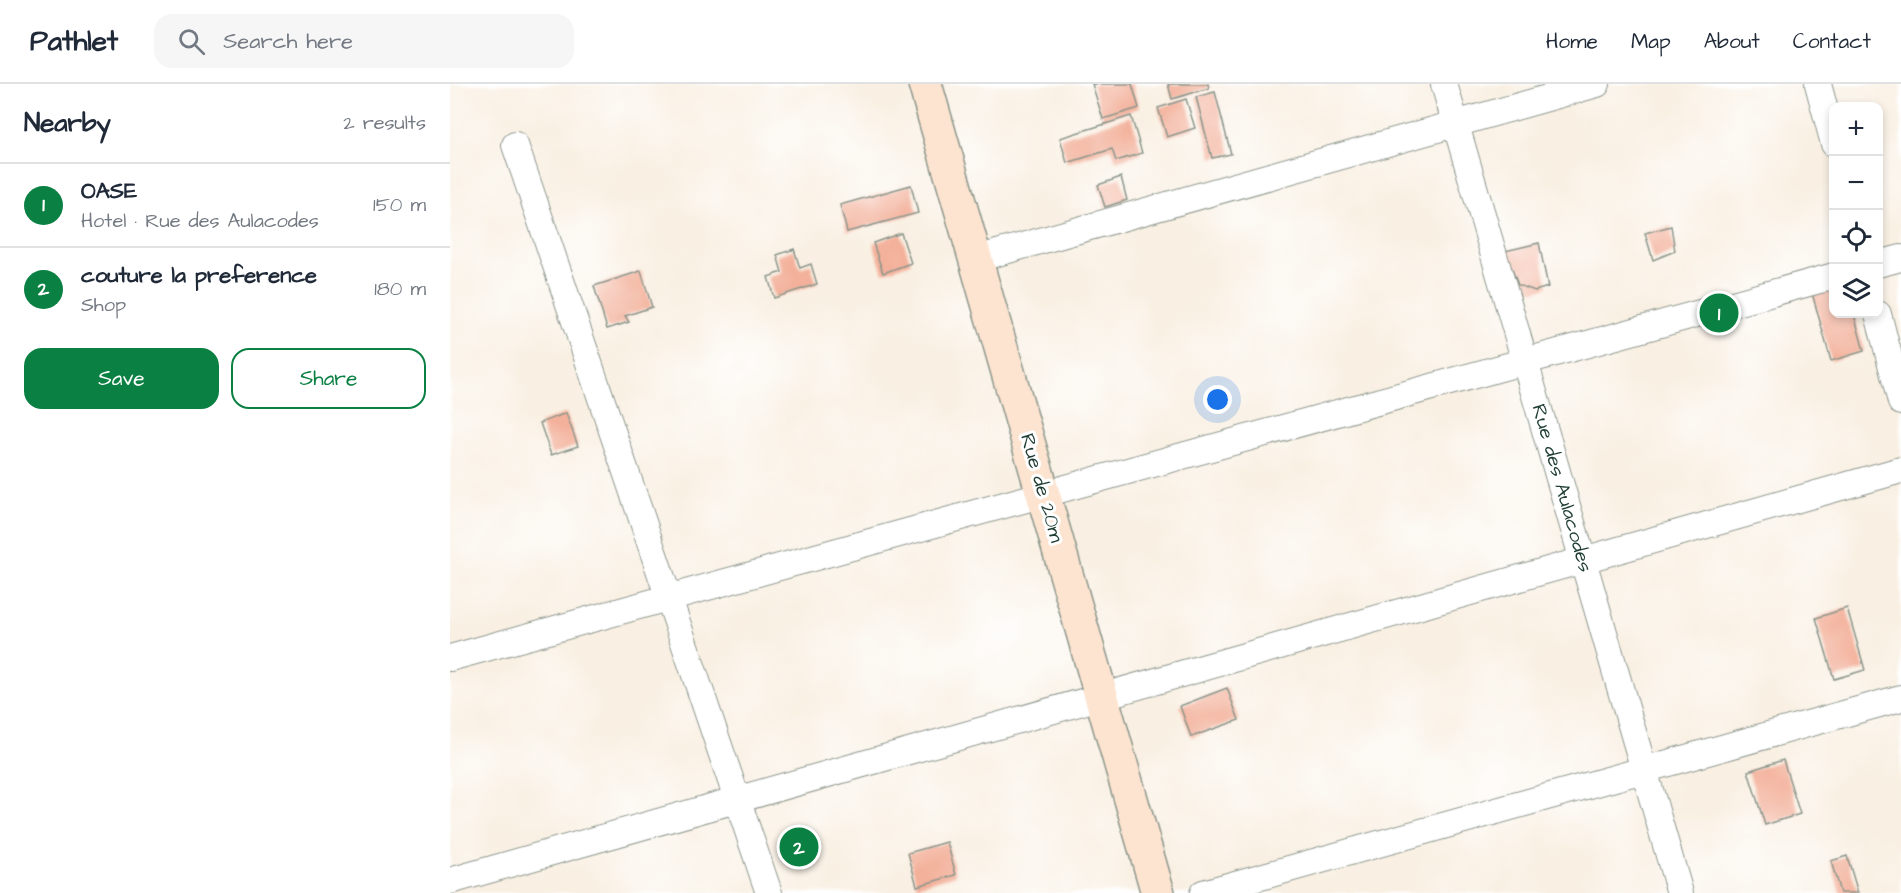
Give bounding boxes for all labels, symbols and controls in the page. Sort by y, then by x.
search box [154,14,574,68]
text: Pathlet [30,22,118,61]
icon: search [175,25,208,58]
text: Search here [223,26,353,57]
text: Home [1546,27,1598,56]
text: Map [1631,27,1671,56]
text: About [1704,27,1760,56]
text: Contact [1793,27,1871,56]
map controls [1829,102,1883,318]
button: + [1829,102,1883,156]
text: Nearby [24,105,111,141]
text: 2 results [343,109,426,137]
button: − [1829,156,1883,210]
text: OASE [81,176,137,207]
text: 1 [42,191,45,219]
text: 150 m [373,191,426,219]
text: Hotel · Rue des Aulacodes [81,207,319,235]
button: locate [1829,210,1883,264]
text: couture la preference [81,260,317,291]
button: layers [1829,264,1883,318]
text: 2 [38,275,49,303]
text: 180 m [374,275,426,303]
pin: 1 [1700,290,1738,336]
text: Shop [81,291,126,319]
button: Save [24,348,219,409]
button: Share [231,348,426,409]
your location [1203,385,1232,414]
street label: Rue des Aulacodes [1525,401,1599,575]
street label: Rue de 20m [1013,430,1071,546]
pin: 2 [780,824,818,870]

